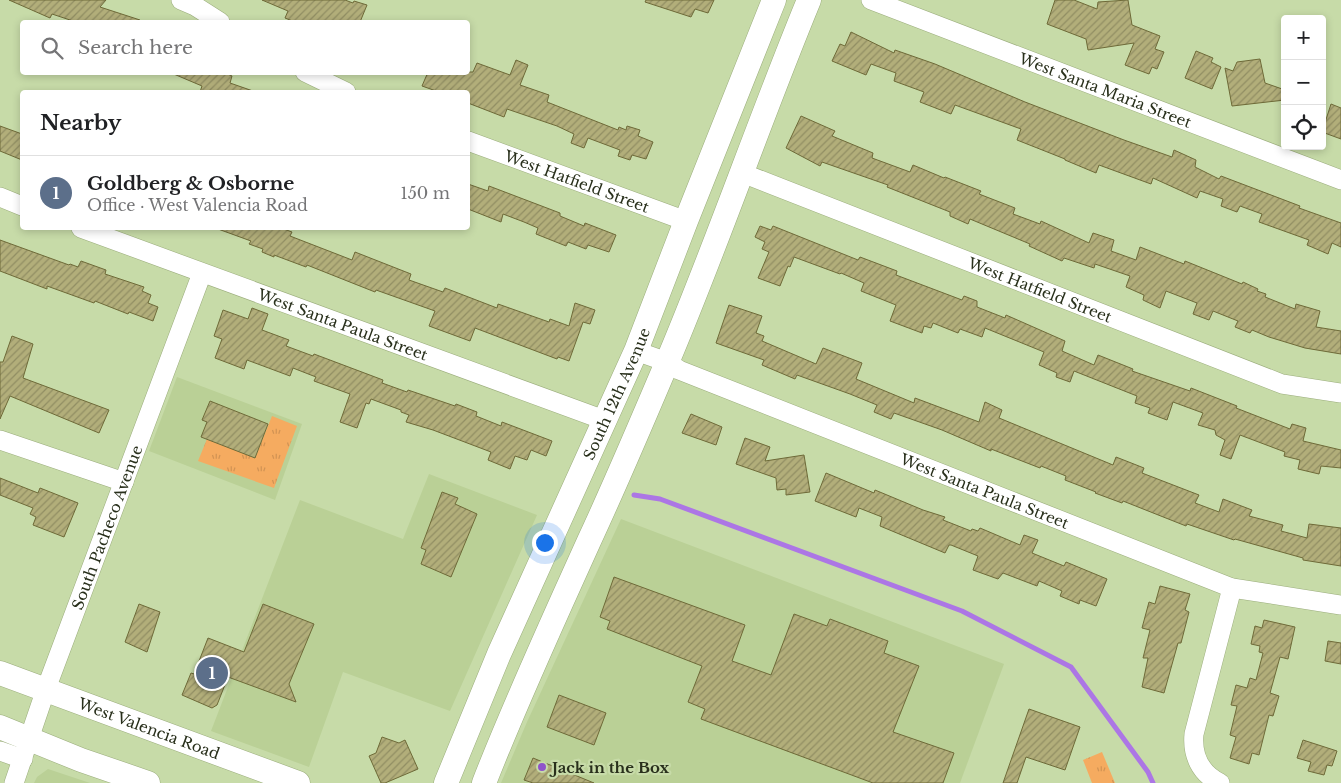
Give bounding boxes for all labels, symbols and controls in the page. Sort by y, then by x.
map controls [1281,15,1326,150]
button: + [1281,15,1326,60]
search box [20,20,470,75]
icon: search [38,34,66,62]
text: Search here [78,36,193,59]
street label: West Santa Maria Street [1016,48,1195,131]
button: − [1281,60,1326,105]
button: locate [1281,105,1326,150]
text: Nearby [40,110,121,136]
street label: West Hatfield Street [501,145,652,216]
text: Goldberg & Osborne [87,172,294,195]
text: 1 [53,183,59,203]
text: 150 m [401,183,450,203]
text: Office · West Valencia Road [87,195,308,215]
street label: West Hatfield Street [965,252,1115,326]
street label: West Santa Paula Street [254,284,431,364]
street label: South 12th Avenue [579,325,654,463]
street label: South Pacheco Avenue [67,442,146,612]
street label: West Santa Paula Street [897,448,1072,532]
your location [532,530,558,556]
pin: 1 [196,654,228,692]
street label: West Valencia Road [75,693,223,763]
place label: Jack in the Box [549,758,670,777]
marker: Jack in the Box [536,761,548,773]

